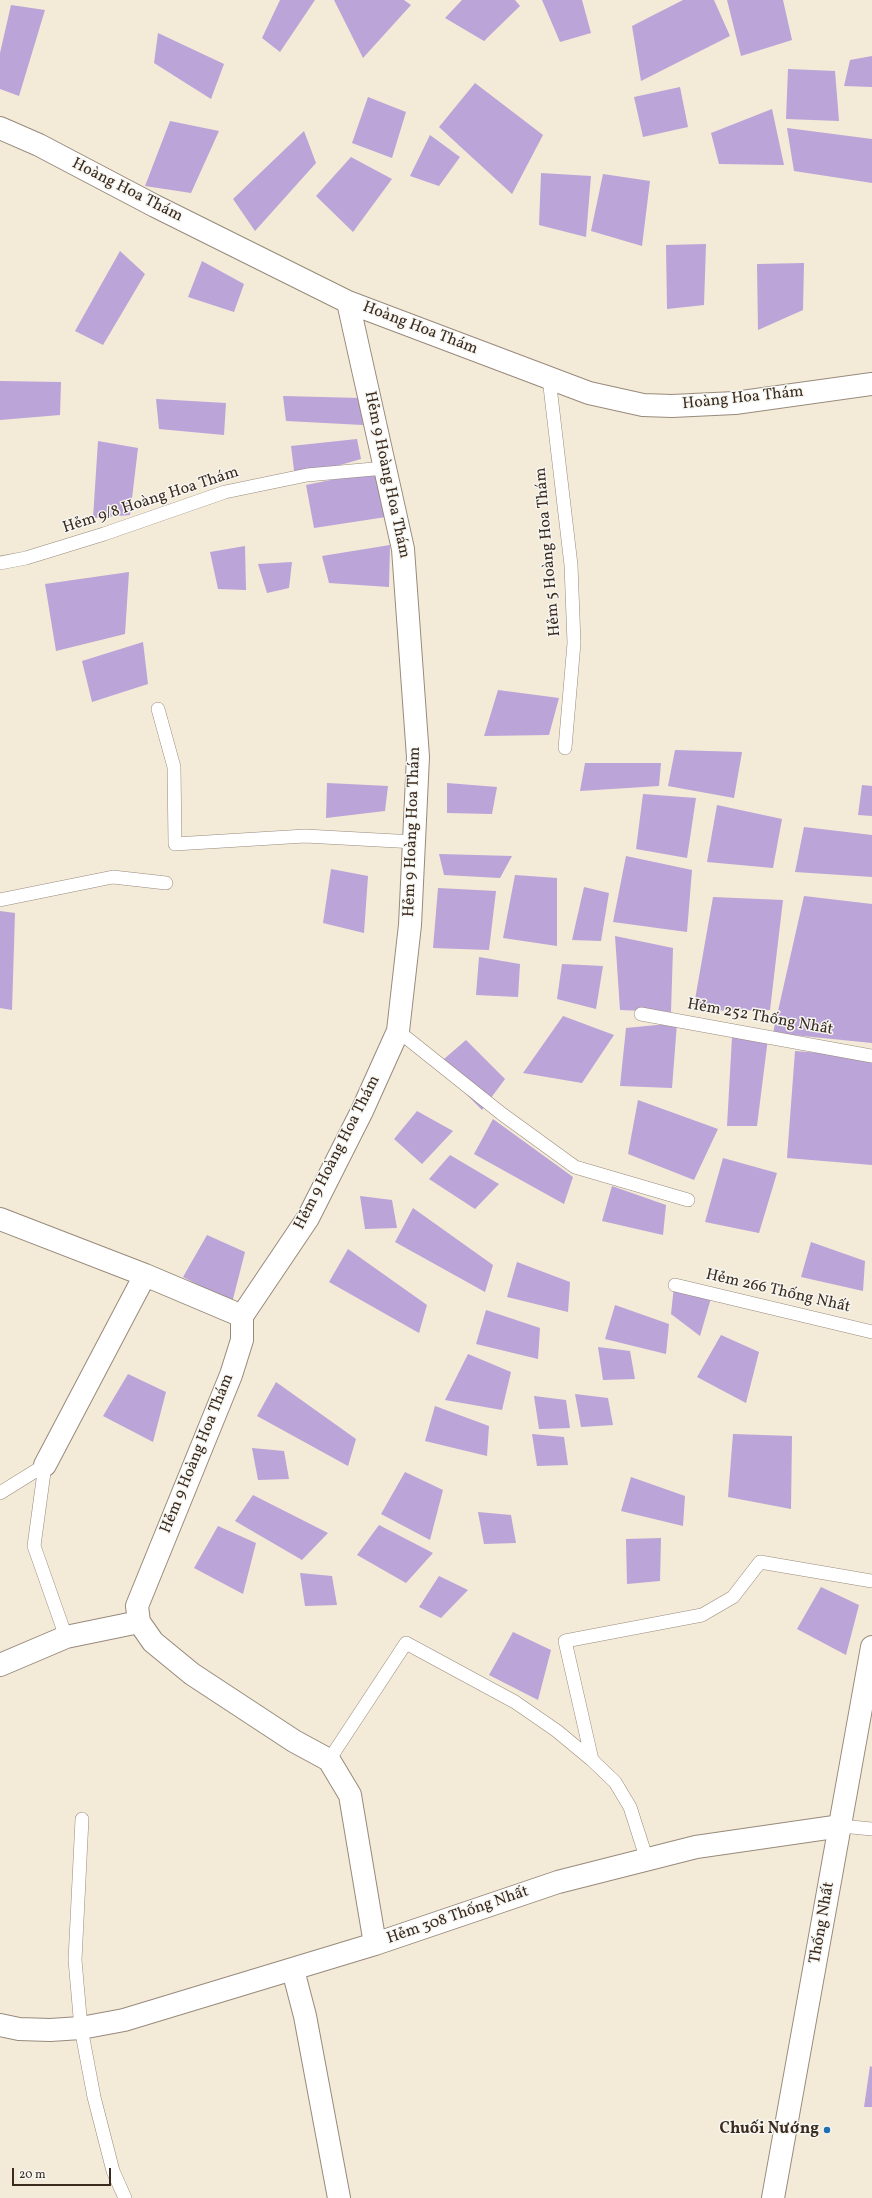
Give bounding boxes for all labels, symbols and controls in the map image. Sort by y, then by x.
street label: Hoàng Hoa Thám [68,155,186,227]
street label: Hoàng Hoa Thám [360,298,480,360]
street label: Hoàng Hoa Thám [681,383,805,415]
street label: Hẻm 9 Hoàng Hoa Thám [359,390,413,560]
street label: Hẻm 9/8 Hoàng Hoa Thám [61,463,241,539]
street label: Hẻm 5 Hoàng Hoa Thám [532,467,566,637]
street label: Hẻm 9 Hoàng Hoa Thám [400,747,426,917]
street label: Hẻm 252 Thống Nhất [686,996,834,1040]
street label: Hẻm 9 Hoàng Hoa Thám [291,1073,385,1233]
street label: Hẻm 266 Thống Nhất [704,1266,852,1318]
street label: Hẻm 9 Hoàng Hoa Thám [157,1371,239,1537]
street label: Thống Nhất [806,1881,840,1965]
street label: Hẻm 308 Thống Nhất [385,1883,531,1949]
place label: Chuối Nướng [720,2120,819,2140]
marker: Chuối Nướng [822,2125,832,2135]
scale bar [14,2160,113,2186]
text: 20 m [19,2167,46,2183]

